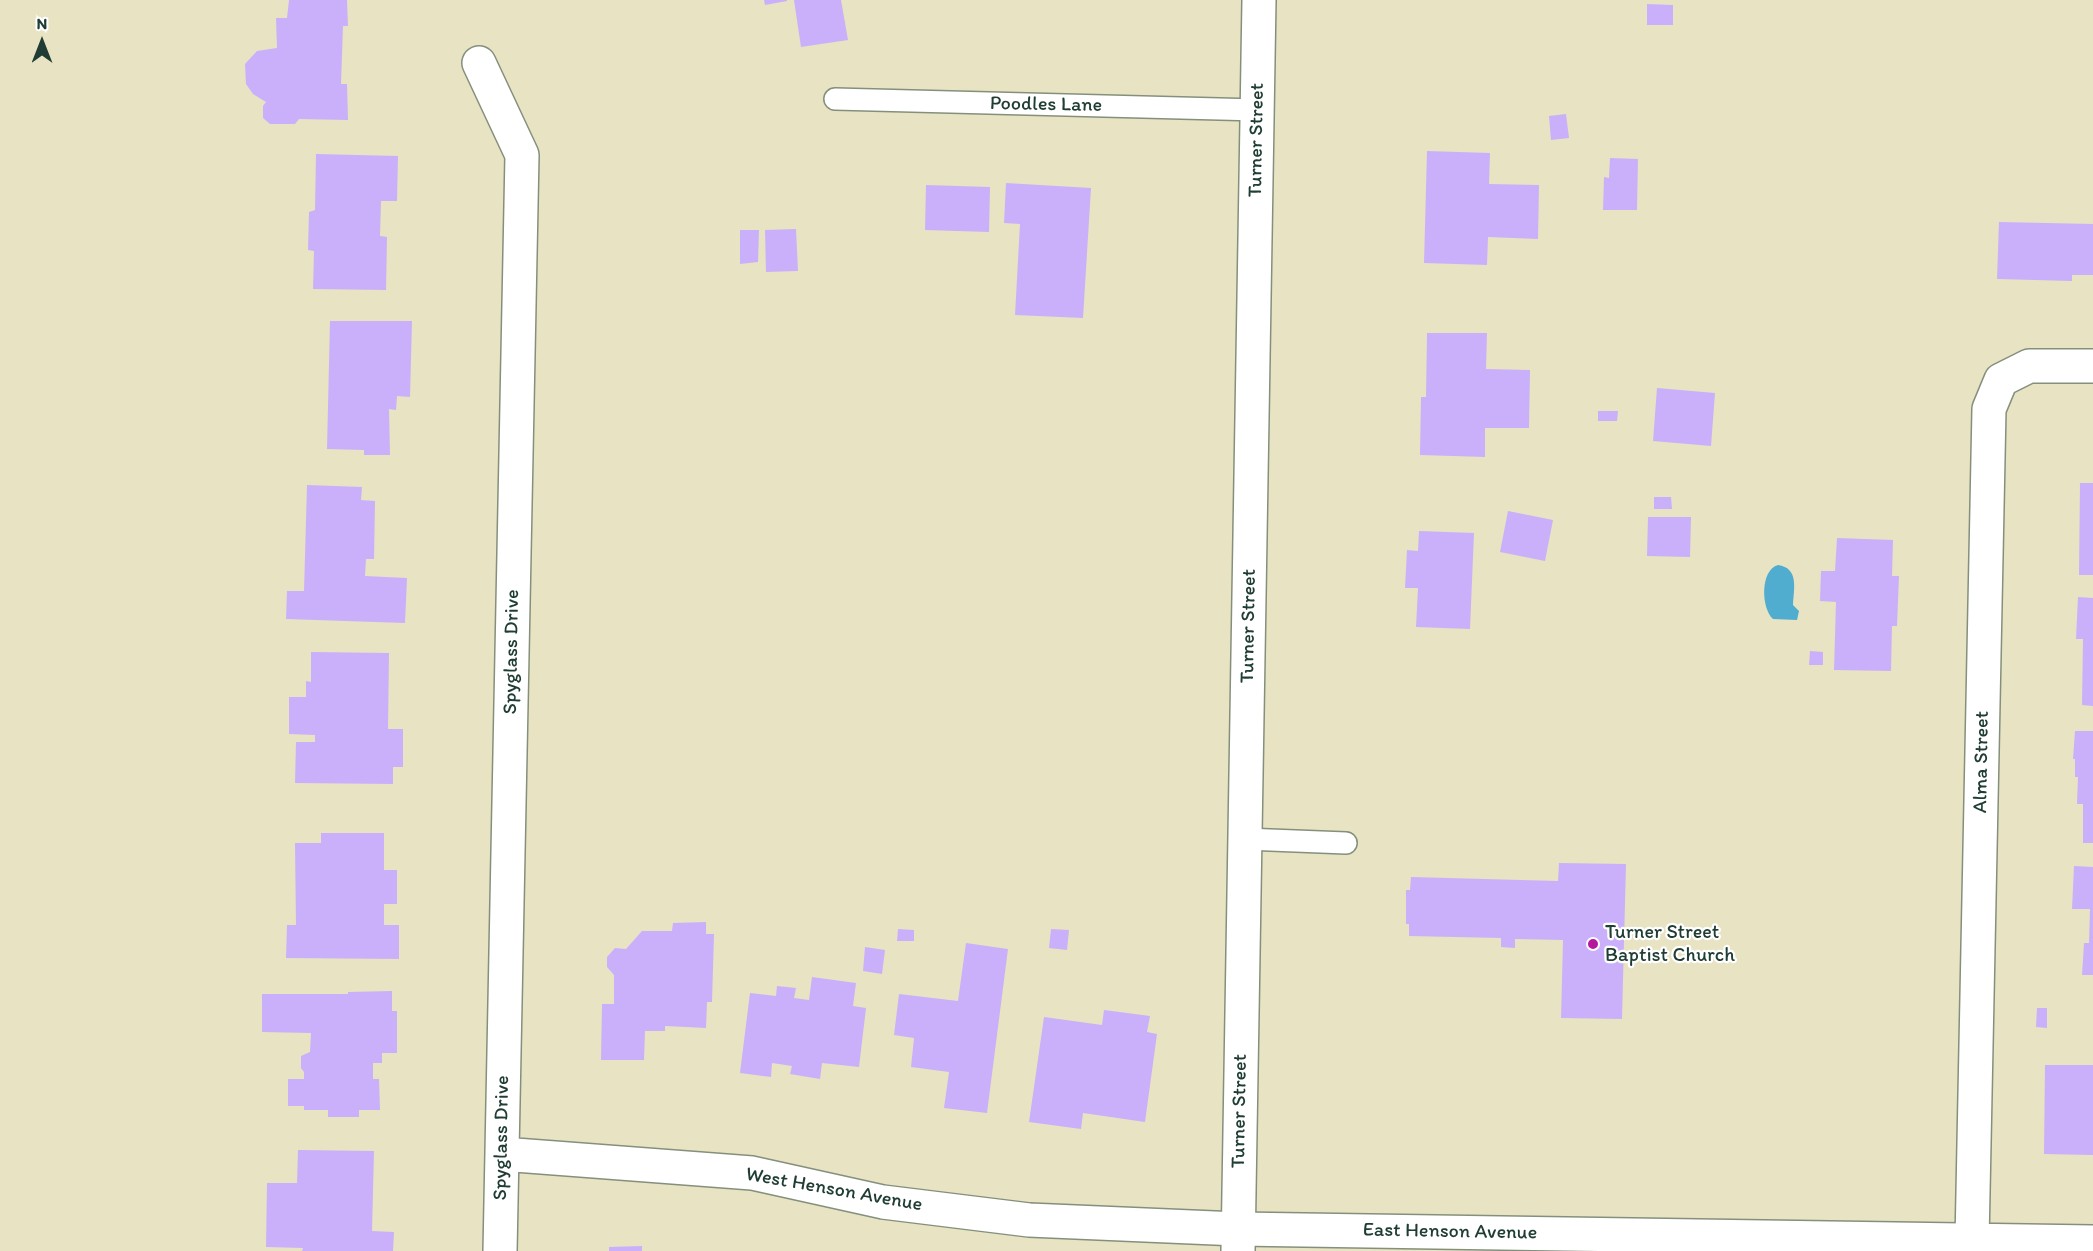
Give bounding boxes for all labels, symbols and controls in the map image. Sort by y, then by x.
north arrow [12,12,72,72]
text: N [37,14,47,33]
street label: Turner Street [1244,83,1270,197]
street label: Poodles Lane [990,92,1102,118]
street label: Turner Street [1236,569,1262,683]
street label: Spyglass Drive [499,589,525,715]
street label: Alma Street [1969,711,1995,813]
place label: Turner Street Baptist Church [1605,921,1735,968]
marker: Turner Street Baptist Church [1586,937,1600,951]
street label: Turner Street [1227,1054,1253,1168]
street label: Spyglass Drive [489,1075,515,1201]
street label: West Henson Avenue [744,1163,924,1217]
street label: East Henson Avenue [1363,1218,1537,1246]

